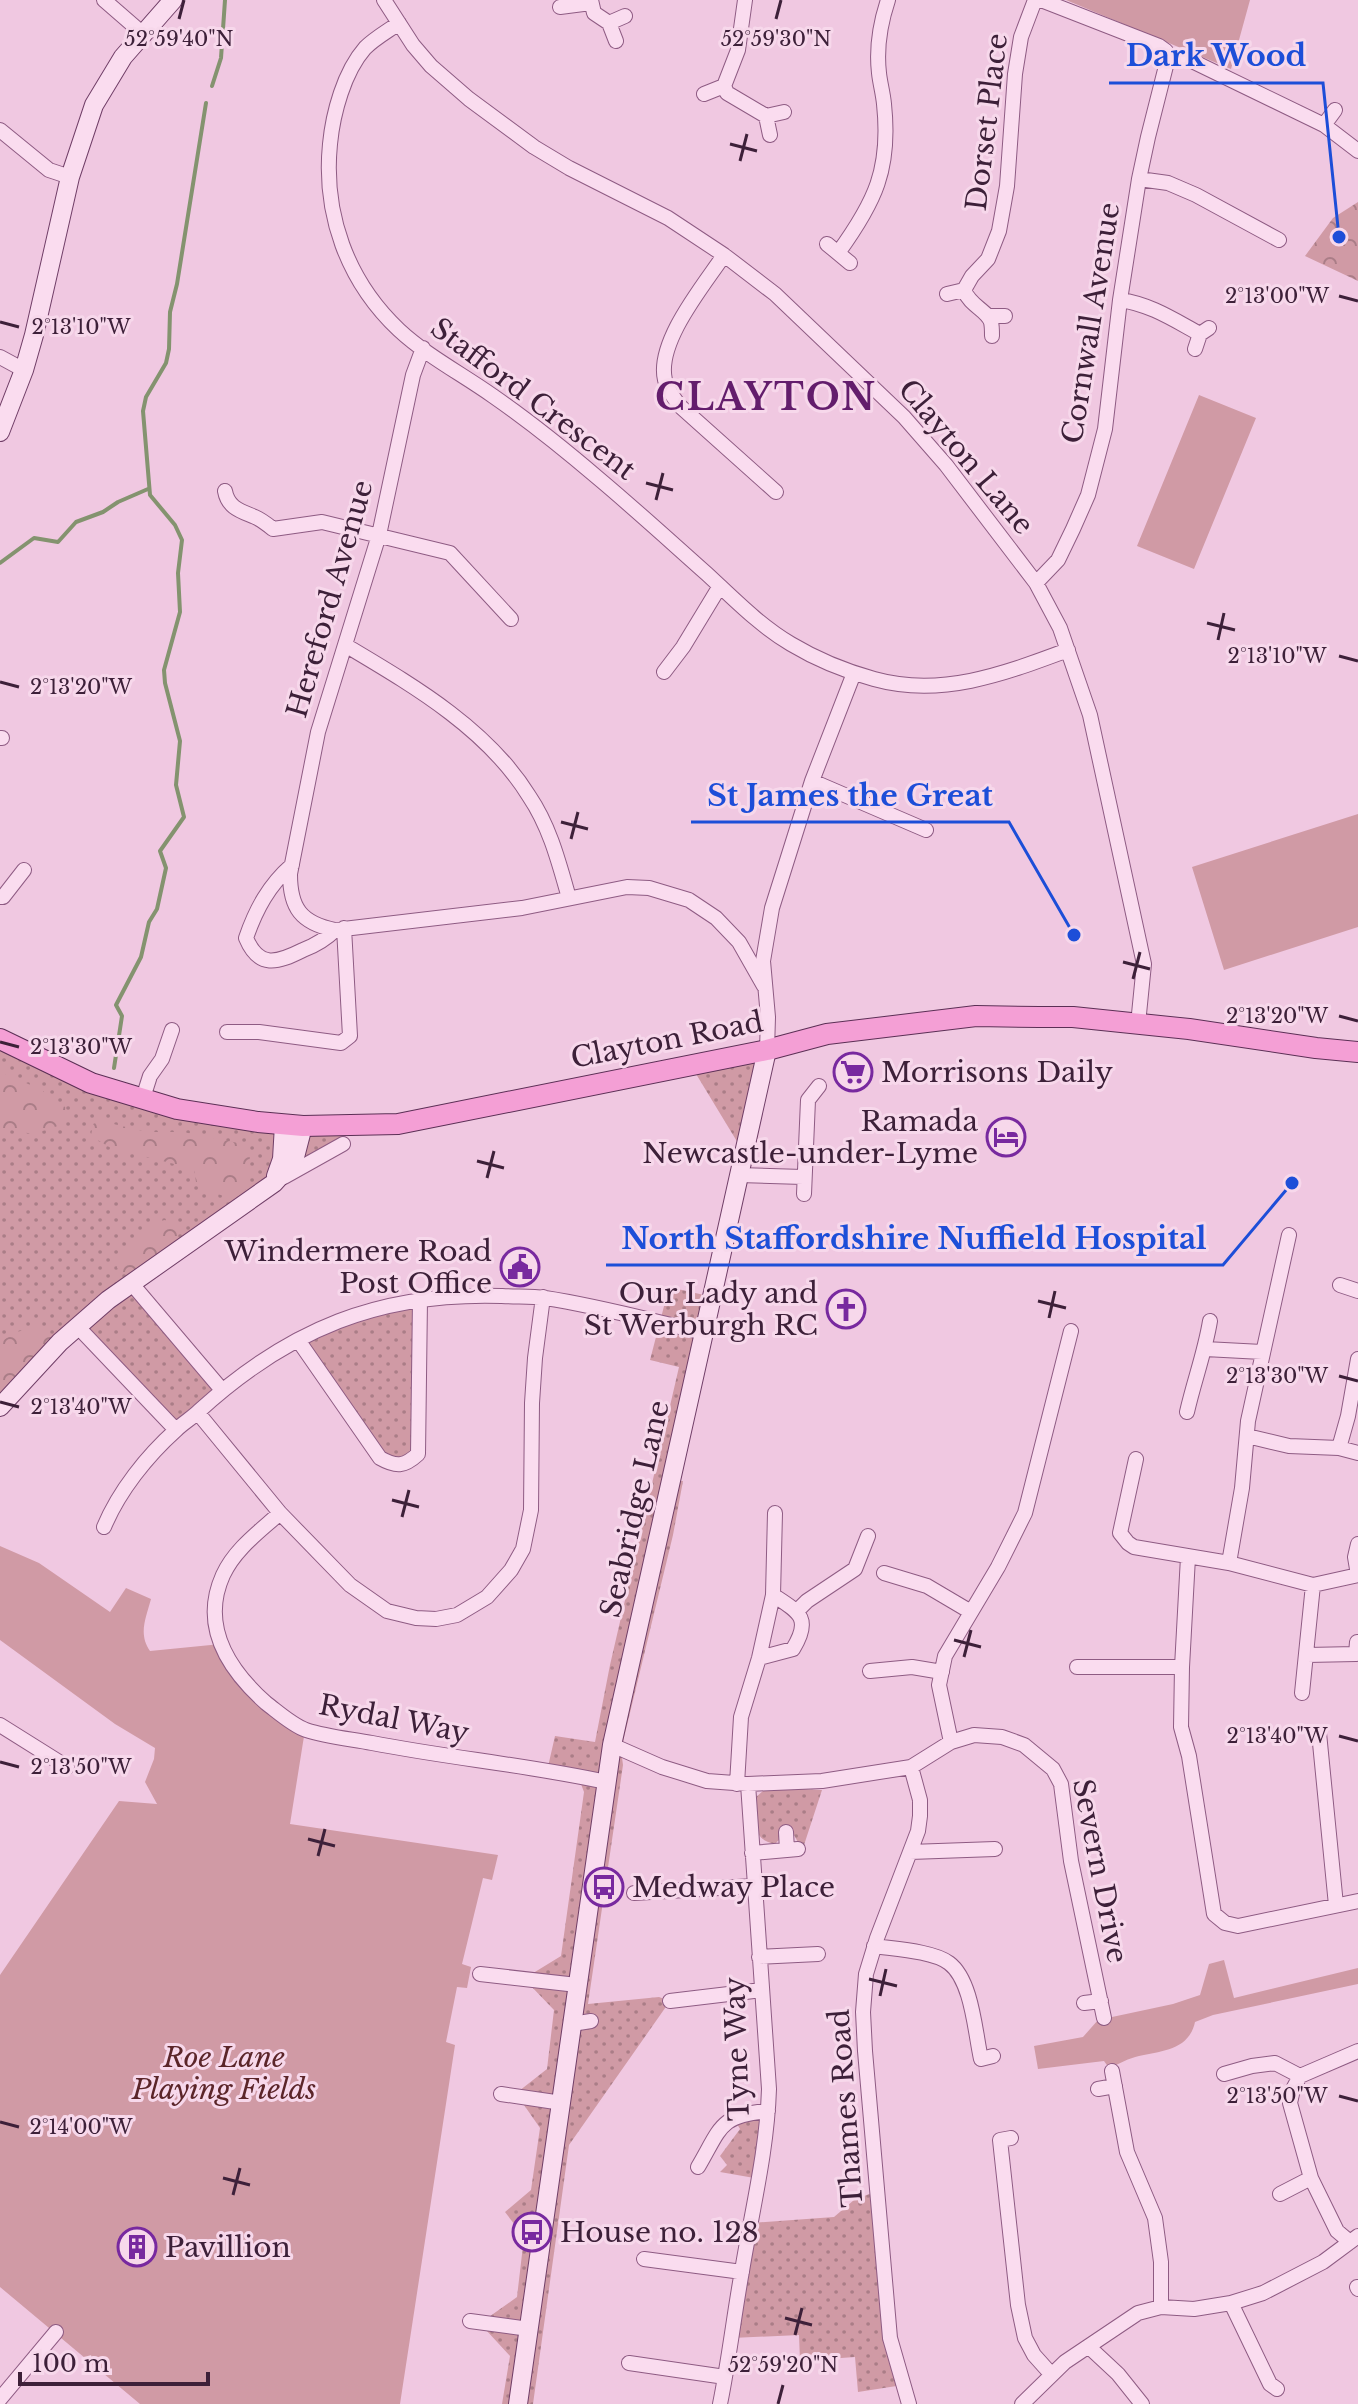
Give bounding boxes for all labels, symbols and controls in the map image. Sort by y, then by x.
text: 52°59'40"N [124,27,234,51]
text: 52°59'30"N [721,27,831,51]
callout: Dark Wood [1109,29,1323,83]
street label: Dorset Place [959,31,1015,213]
text: Dark Wood [1126,37,1307,74]
street label: Cornwall Avenue [1055,200,1127,446]
text: 2°13'00"W [1225,284,1330,308]
street label: Stafford Crescent [424,311,643,488]
text: 2°13'10"W [32,315,131,339]
street label: Clayton Lane [891,372,1041,542]
district label: CLAYTON [655,375,877,420]
street label: Hereford Avenue [279,476,381,722]
text: 2°13'10"W [1228,644,1327,668]
text: 2°13'20"W [30,675,133,699]
callout: St James the Great [691,768,1009,822]
text: St James the Great [707,777,994,814]
street label: Clayton Road [568,1004,766,1076]
text: 2°13'20"W [1226,1004,1329,1028]
text: 2°13'30"W [30,1035,133,1059]
supermarket icon: Morrisons Daily [832,1051,874,1093]
place label: Morrisons Daily [881,1055,1113,1090]
place label: Ramada Newcastle-under-Lyme [642,1104,978,1171]
hotel icon: Ramada Newcastle-under-Lyme [985,1116,1027,1158]
callout: North Staffordshire Nuffield Hospital [606,1211,1223,1265]
text: North Staffordshire Nuffield Hospital [621,1220,1207,1257]
place label: Windermere Road Post Office [223,1234,492,1301]
public building icon: Windermere Road Post Office [499,1246,541,1288]
place label: Our Lady and St Werburgh RC [584,1276,818,1343]
church icon: Our Lady and St Werburgh RC [825,1288,867,1330]
text: 2°13'30"W [1226,1364,1329,1388]
text: 2°13'40"W [31,1395,132,1419]
street label: Seabridge Lane [593,1397,677,1621]
street label: Rydal Way [316,1687,472,1751]
text: 2°13'40"W [1227,1724,1328,1748]
text: 2°13'50"W [31,1755,132,1779]
street label: Severn Drive [1065,1776,1135,1966]
bus stop icon: Medway Place [583,1866,625,1908]
place label: Medway Place [632,1870,835,1905]
street label: Tyne Way [717,1976,757,2122]
street label: Thames Road [822,2008,870,2208]
park label: Roe Lane Playing Fields [131,2040,316,2107]
text: 2°13'50"W [1227,2084,1328,2108]
text: 2°14'00"W [29,2115,133,2139]
bus stop icon: House no. 128 [511,2211,553,2253]
place label: House no. 128 [560,2215,759,2250]
building icon: Pavillion [116,2226,158,2268]
place label: Pavillion [165,2230,291,2265]
scale bar [20,2336,208,2386]
text: 100 m [32,2349,110,2378]
text: 52°59'20"N [728,2353,838,2377]

